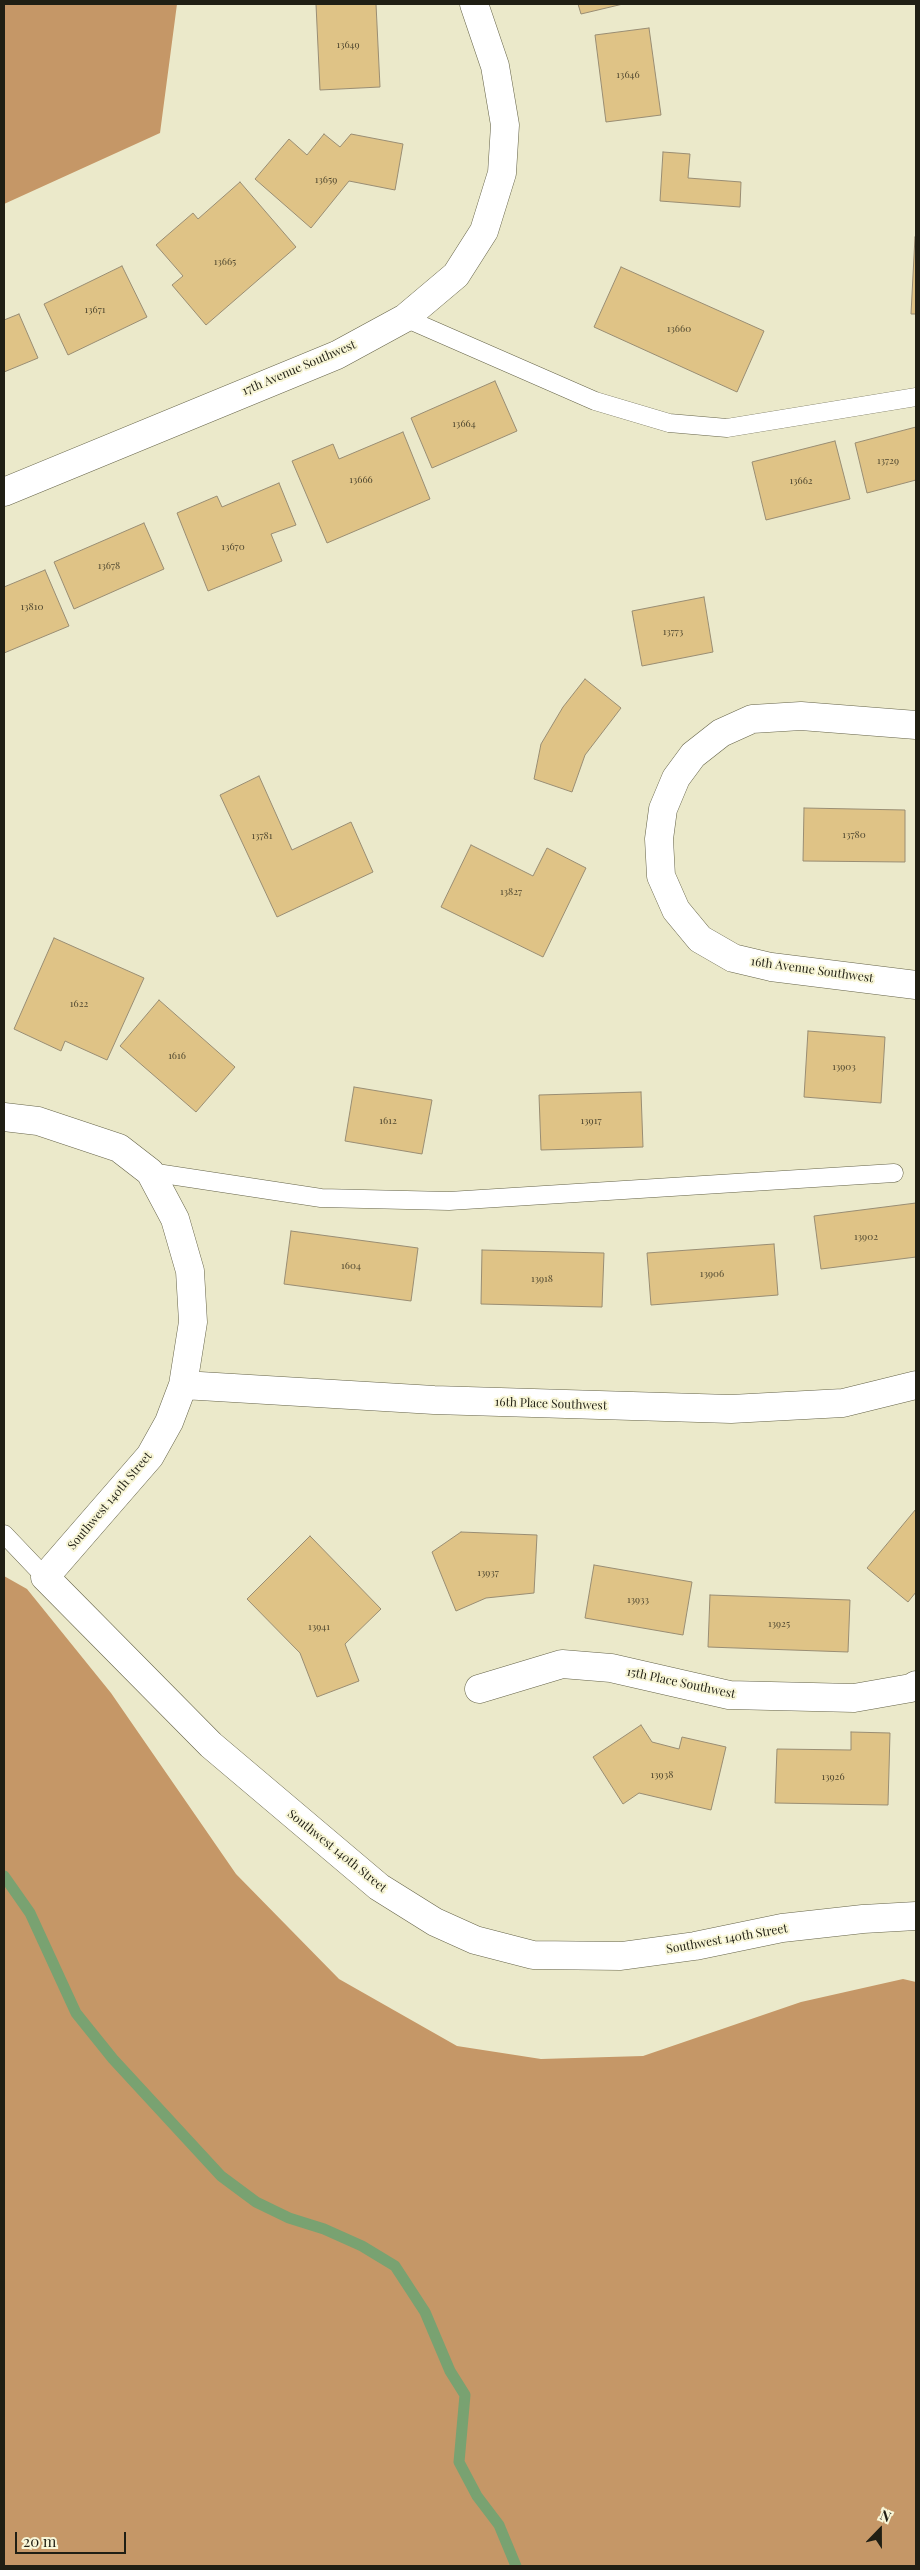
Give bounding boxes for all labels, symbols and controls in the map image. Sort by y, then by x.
house number: 13649 [336,39,360,51]
house number: 13646 [616,69,640,81]
house number: 13659 [315,174,337,186]
house number: 13665 [214,256,236,268]
house number: 13671 [85,304,105,316]
house number: 13660 [667,323,691,335]
street label: 17th Avenue Southwest [240,337,358,399]
house number: 13664 [452,418,476,430]
house number: 13729 [877,455,899,467]
house number: 13666 [349,474,373,486]
house number: 13662 [789,475,813,487]
house number: 13670 [221,541,245,553]
house number: 13678 [98,560,120,572]
house number: 13810 [21,601,43,613]
house number: 13773 [663,626,683,638]
house number: 13780 [842,829,866,841]
house number: 13781 [252,830,272,842]
house number: 13827 [500,886,522,898]
street label: 16th Avenue Southwest [750,954,874,986]
house number: 1622 [70,998,88,1010]
house number: 1616 [168,1050,186,1062]
house number: 13903 [832,1061,856,1073]
house number: 1612 [379,1115,397,1127]
house number: 13917 [581,1115,601,1127]
house number: 13902 [854,1231,878,1243]
house number: 1604 [341,1260,361,1272]
house number: 13906 [700,1268,724,1280]
house number: 13918 [531,1273,553,1285]
street label: 16th Place Southwest [495,1395,607,1413]
street label: Southwest 140th Street [65,1449,155,1553]
house number: 13937 [477,1567,499,1579]
house number: 13933 [627,1594,649,1606]
house number: 13925 [768,1618,790,1630]
house number: 13941 [308,1621,330,1633]
street label: 15th Place Southwest [625,1664,737,1702]
house number: 13938 [651,1769,673,1781]
house number: 13926 [821,1771,845,1783]
street label: Southwest 140th Street [285,1807,389,1895]
street label: Southwest 140th Street [665,1921,789,1957]
north arrow [855,2505,905,2555]
text: N [878,2505,894,2526]
scale bar [18,2522,129,2554]
text: 20 m [23,2531,56,2551]

